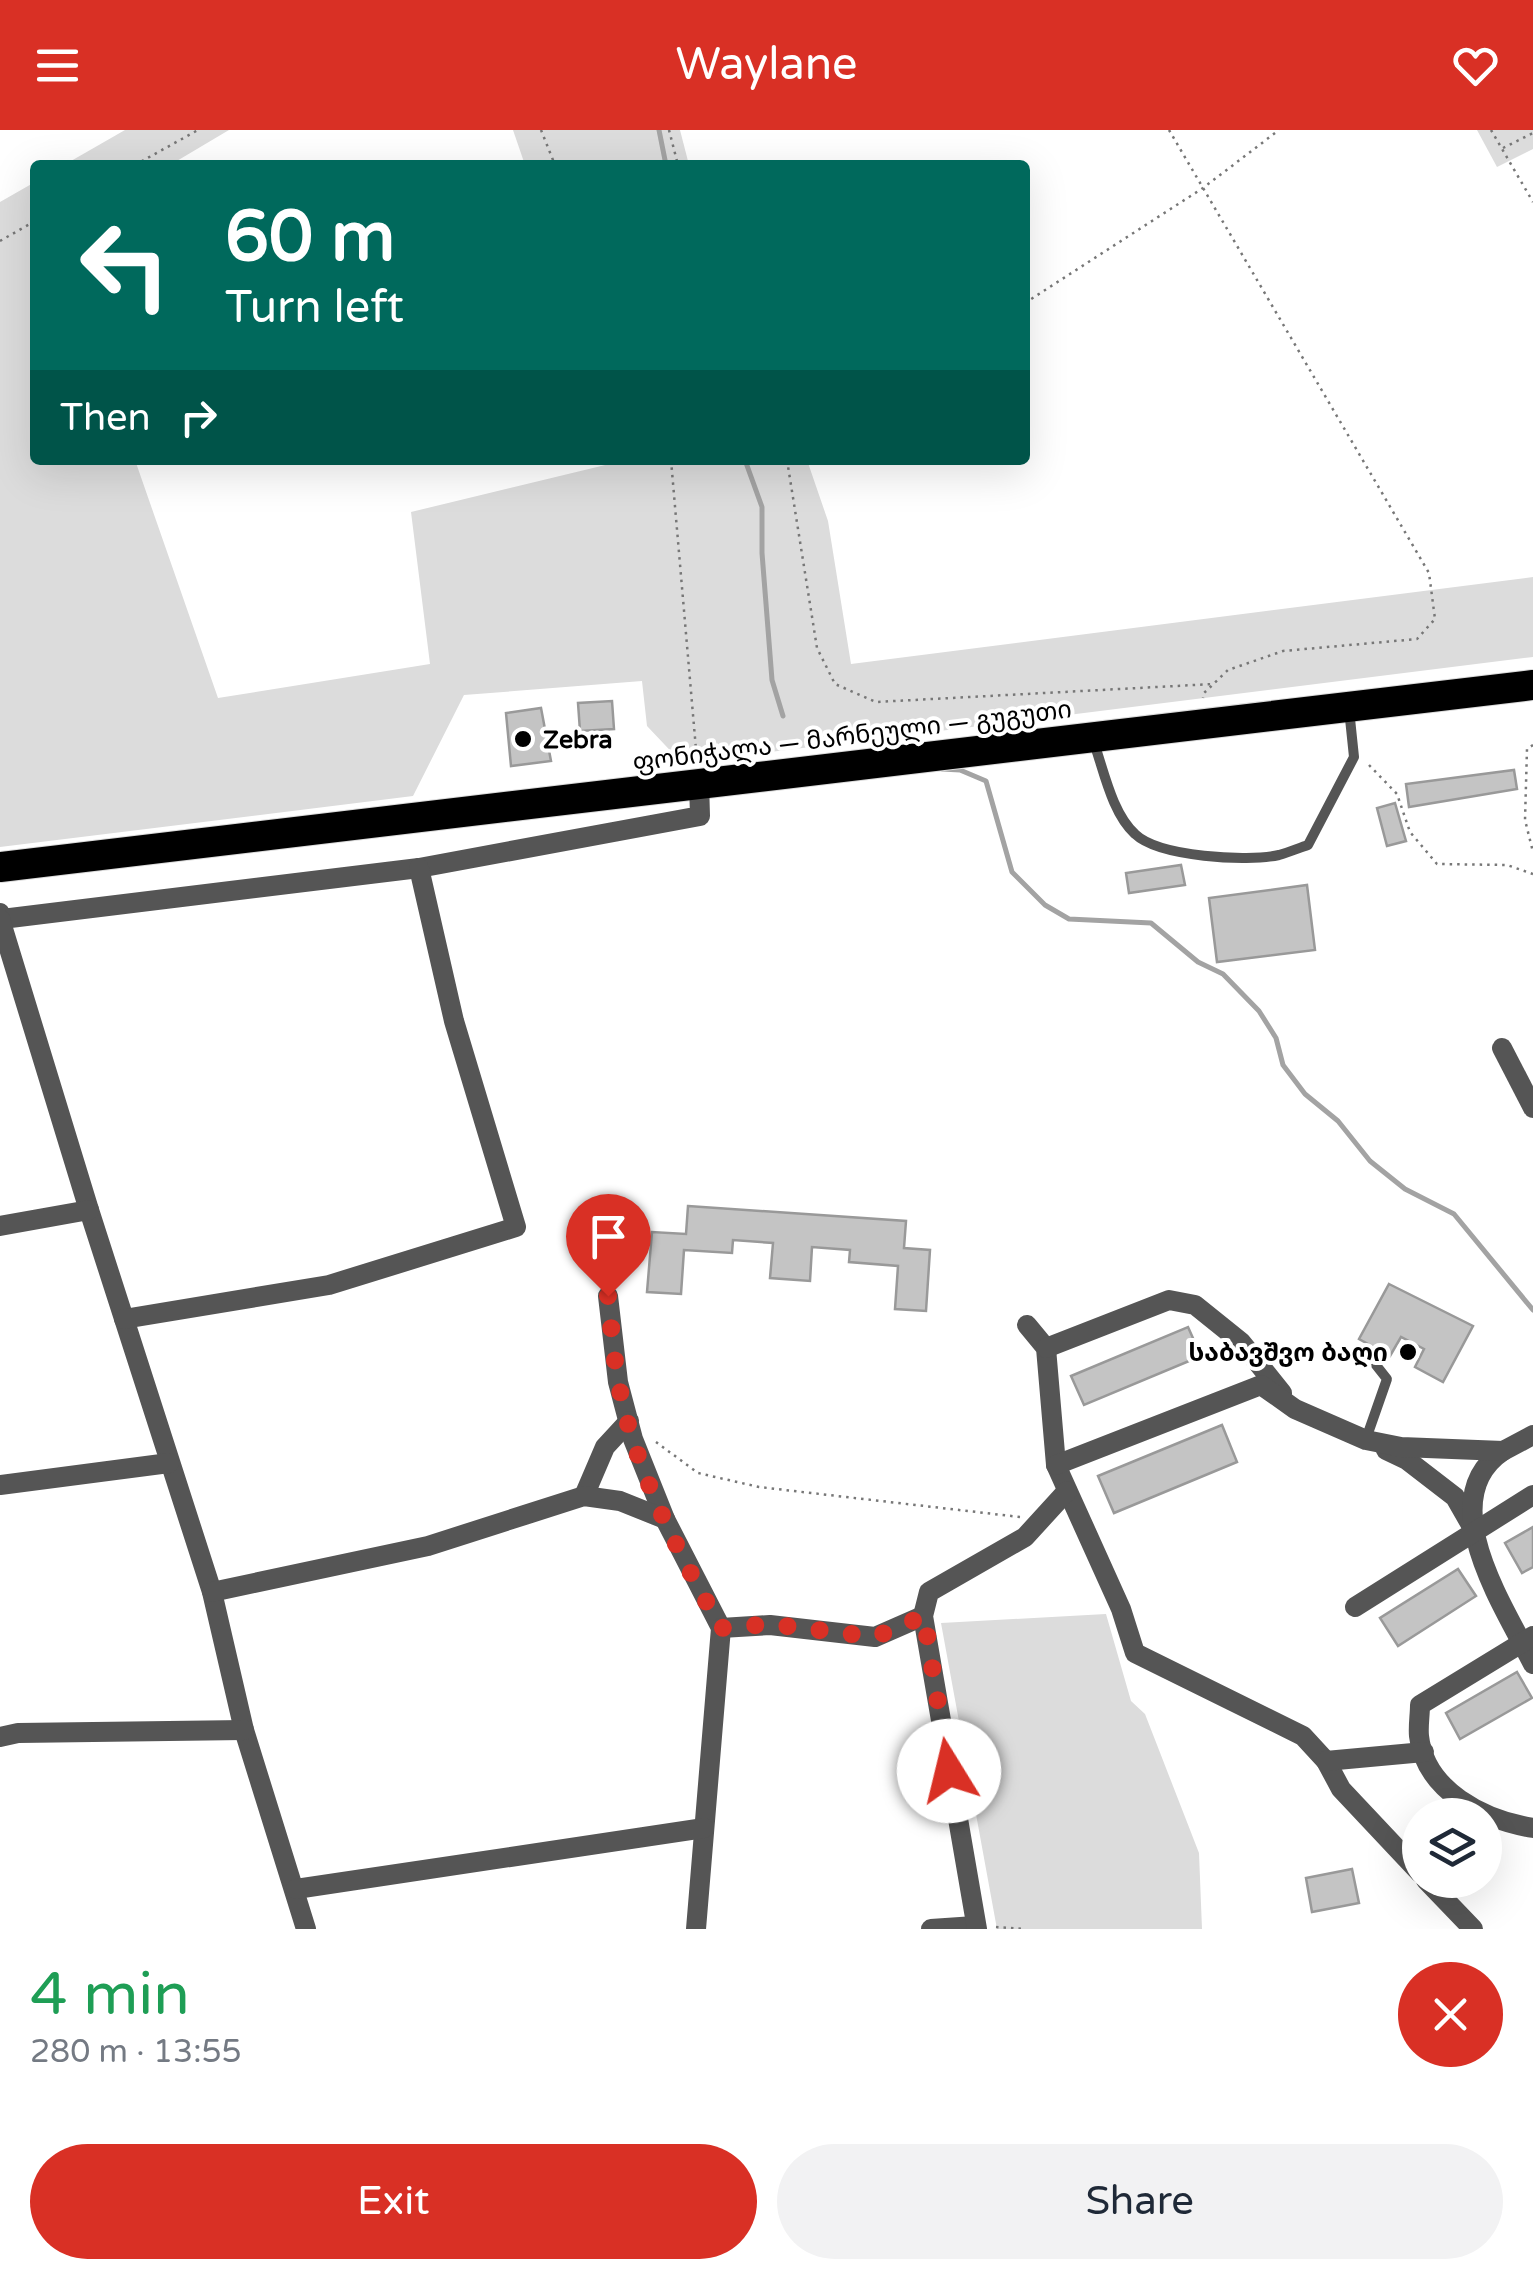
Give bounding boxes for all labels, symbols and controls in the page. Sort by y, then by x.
icon: menu [30,38,85,93]
text: Waylane [675,38,858,92]
icon: heart [1448,38,1503,93]
text: 60 m [225,196,395,280]
icon: left [60,200,190,330]
text: Turn left [225,281,404,335]
icon: right [171,390,226,445]
text: Then [60,395,151,441]
street label: ფონიჭალა — მარნეული — გუგუთი [631,694,1073,778]
place label: Zebra [543,725,613,755]
marker: Zebra [512,728,534,750]
pin [566,1194,651,1297]
icon: arrive [581,1209,636,1264]
place label: საბავშვო ბაღი [1189,1338,1388,1368]
marker: საბავშვო ბაღი [1397,1341,1419,1363]
position arrow [897,1719,1001,1823]
map controls [1402,1798,1502,1898]
button: layers [1402,1798,1502,1898]
text: 4 min [30,1959,190,2031]
button: close [1398,1962,1503,2067]
text: 280 m · 13:55 [30,2033,242,2071]
button: Exit [30,2144,757,2259]
button: Share [777,2144,1503,2259]

